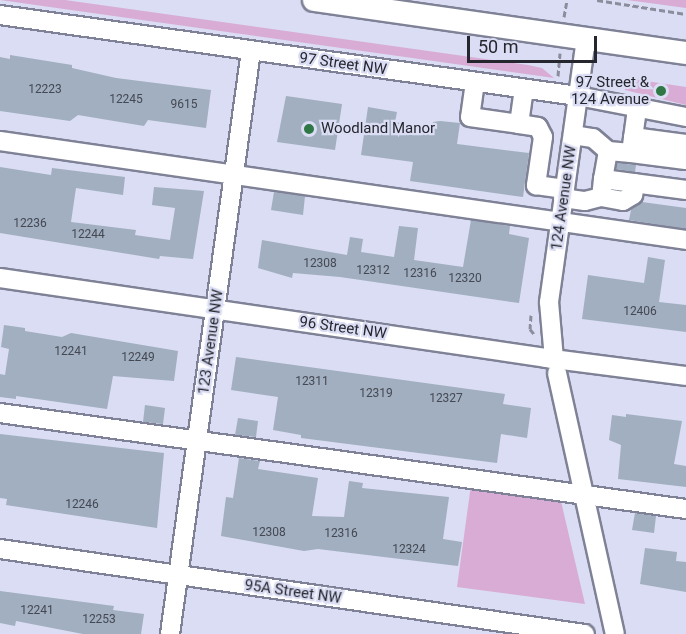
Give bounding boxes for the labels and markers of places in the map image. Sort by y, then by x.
place label: 97 Street & 124 Avenue [571,73,649,108]
marker: 97 Street & 124 Avenue [654,84,668,98]
place label: Woodland Manor [321,120,435,138]
marker: Woodland Manor [302,122,316,136]

